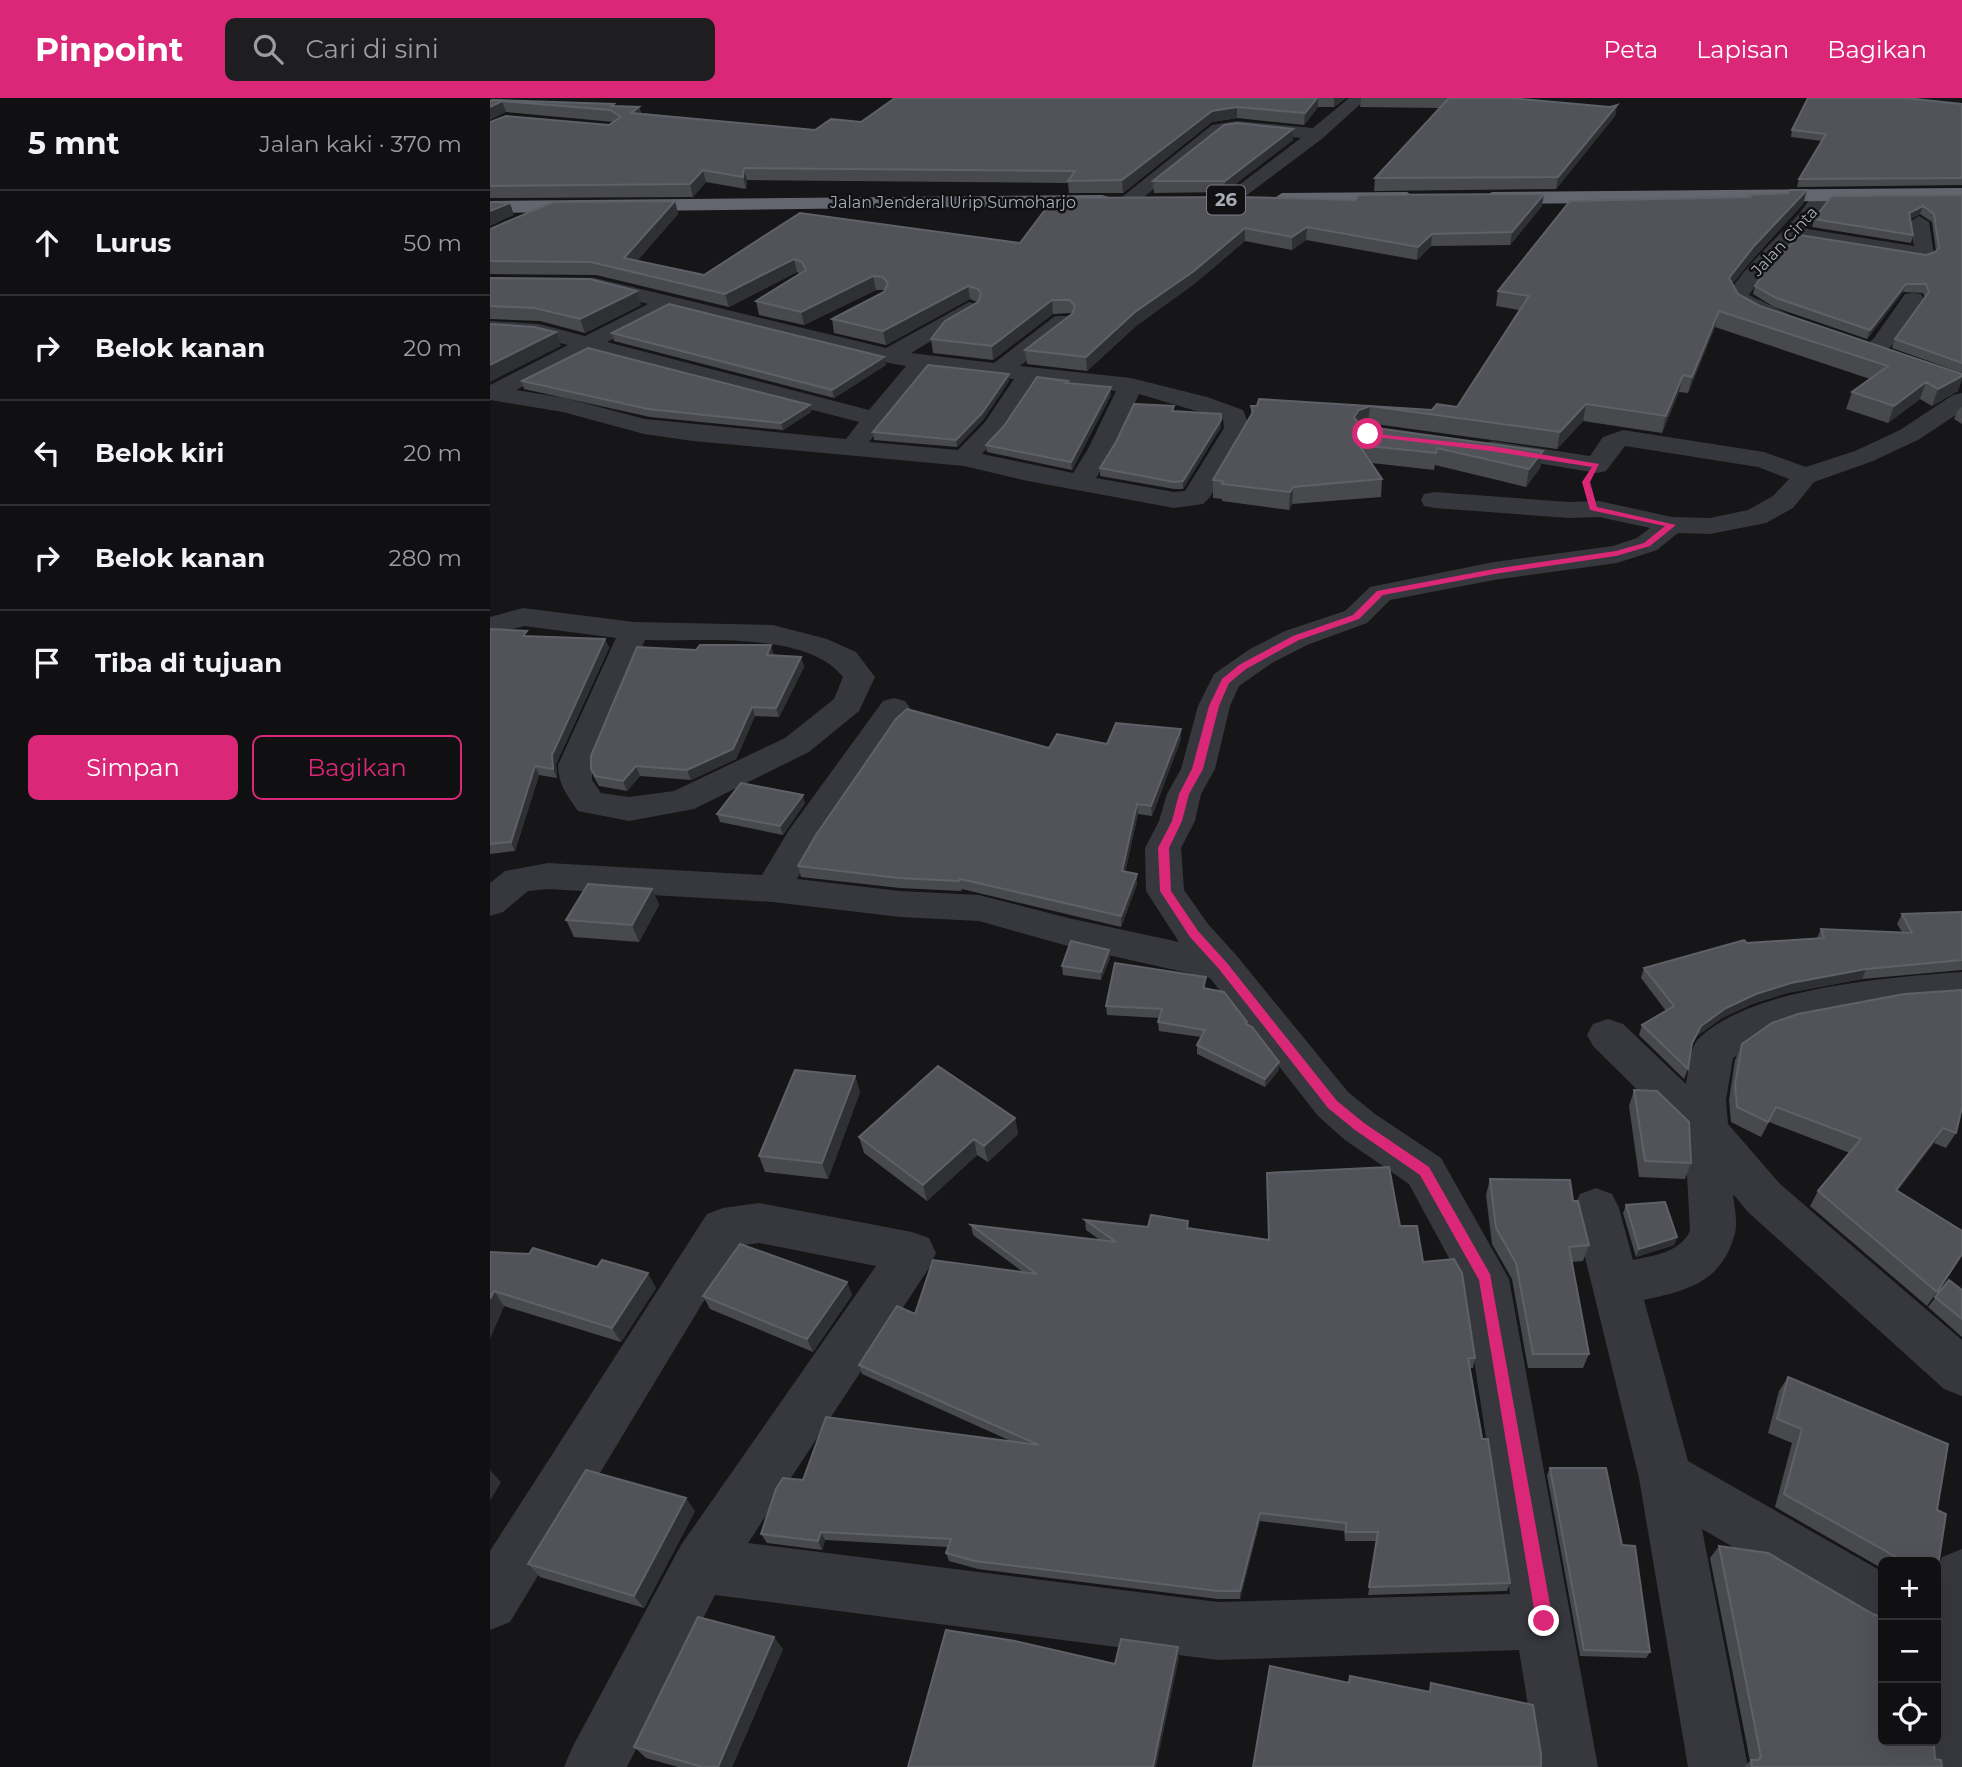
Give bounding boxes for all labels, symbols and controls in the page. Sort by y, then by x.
search box [225,18,715,81]
text: Pinpoint [35,29,183,69]
icon: search [249,30,287,68]
text: Cari di sini [305,33,439,65]
text: Peta [1603,35,1658,64]
text: Lapisan [1696,35,1789,64]
text: Bagikan [1827,35,1927,64]
text: 5 mnt [28,125,120,162]
text: Jalan kaki · 370 m [259,130,462,158]
road number: 26 [1207,186,1245,214]
street label: Jalan Jenderal Urip Sumoharjo [829,193,1076,212]
street label: Jalan Cinta [1747,203,1821,281]
icon: ahead [28,224,66,262]
text: Lurus [95,227,171,259]
text: 50 m [403,229,462,257]
icon: right [28,329,66,367]
text: Belok kanan [95,332,265,364]
text: 20 m [403,334,462,362]
route start [1352,418,1383,449]
icon: left [28,434,66,472]
text: Belok kiri [95,437,224,469]
text: 20 m [403,439,462,467]
icon: right [28,539,66,577]
text: Belok kanan [95,542,265,574]
text: 280 m [389,544,462,572]
icon: arrive [28,644,66,682]
text: Tiba di tujuan [95,647,282,679]
button: Simpan [28,735,238,800]
button: Bagikan [252,735,462,800]
map controls [1878,1557,1941,1746]
button: + [1878,1557,1941,1620]
route end [1528,1605,1559,1636]
button: − [1878,1620,1941,1683]
button: locate [1878,1683,1941,1746]

